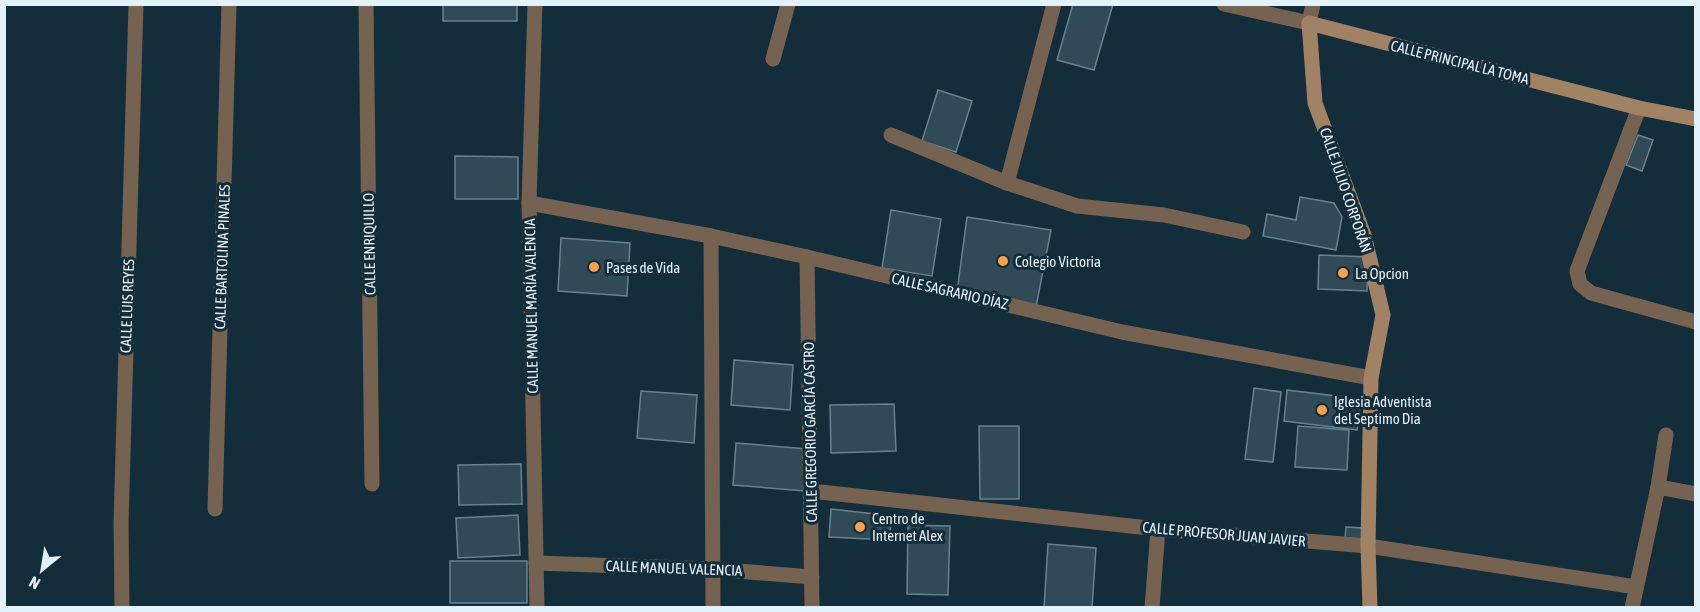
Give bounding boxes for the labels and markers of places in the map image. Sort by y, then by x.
place label: Colegio Victoria [1015,253,1101,270]
marker: Colegio Victoria [996,254,1010,268]
place label: Pases de Vida [606,259,680,276]
marker: Pases de Vida [587,260,601,274]
place label: La Opcion [1355,265,1409,282]
marker: La Opcion [1336,266,1350,280]
place label: Iglesia Adventista del Septimo Dia [1334,393,1432,427]
marker: Iglesia Adventista del Septimo Dia [1315,403,1329,417]
place label: Centro de Internet Alex [872,510,943,544]
marker: Centro de Internet Alex [853,520,867,534]

